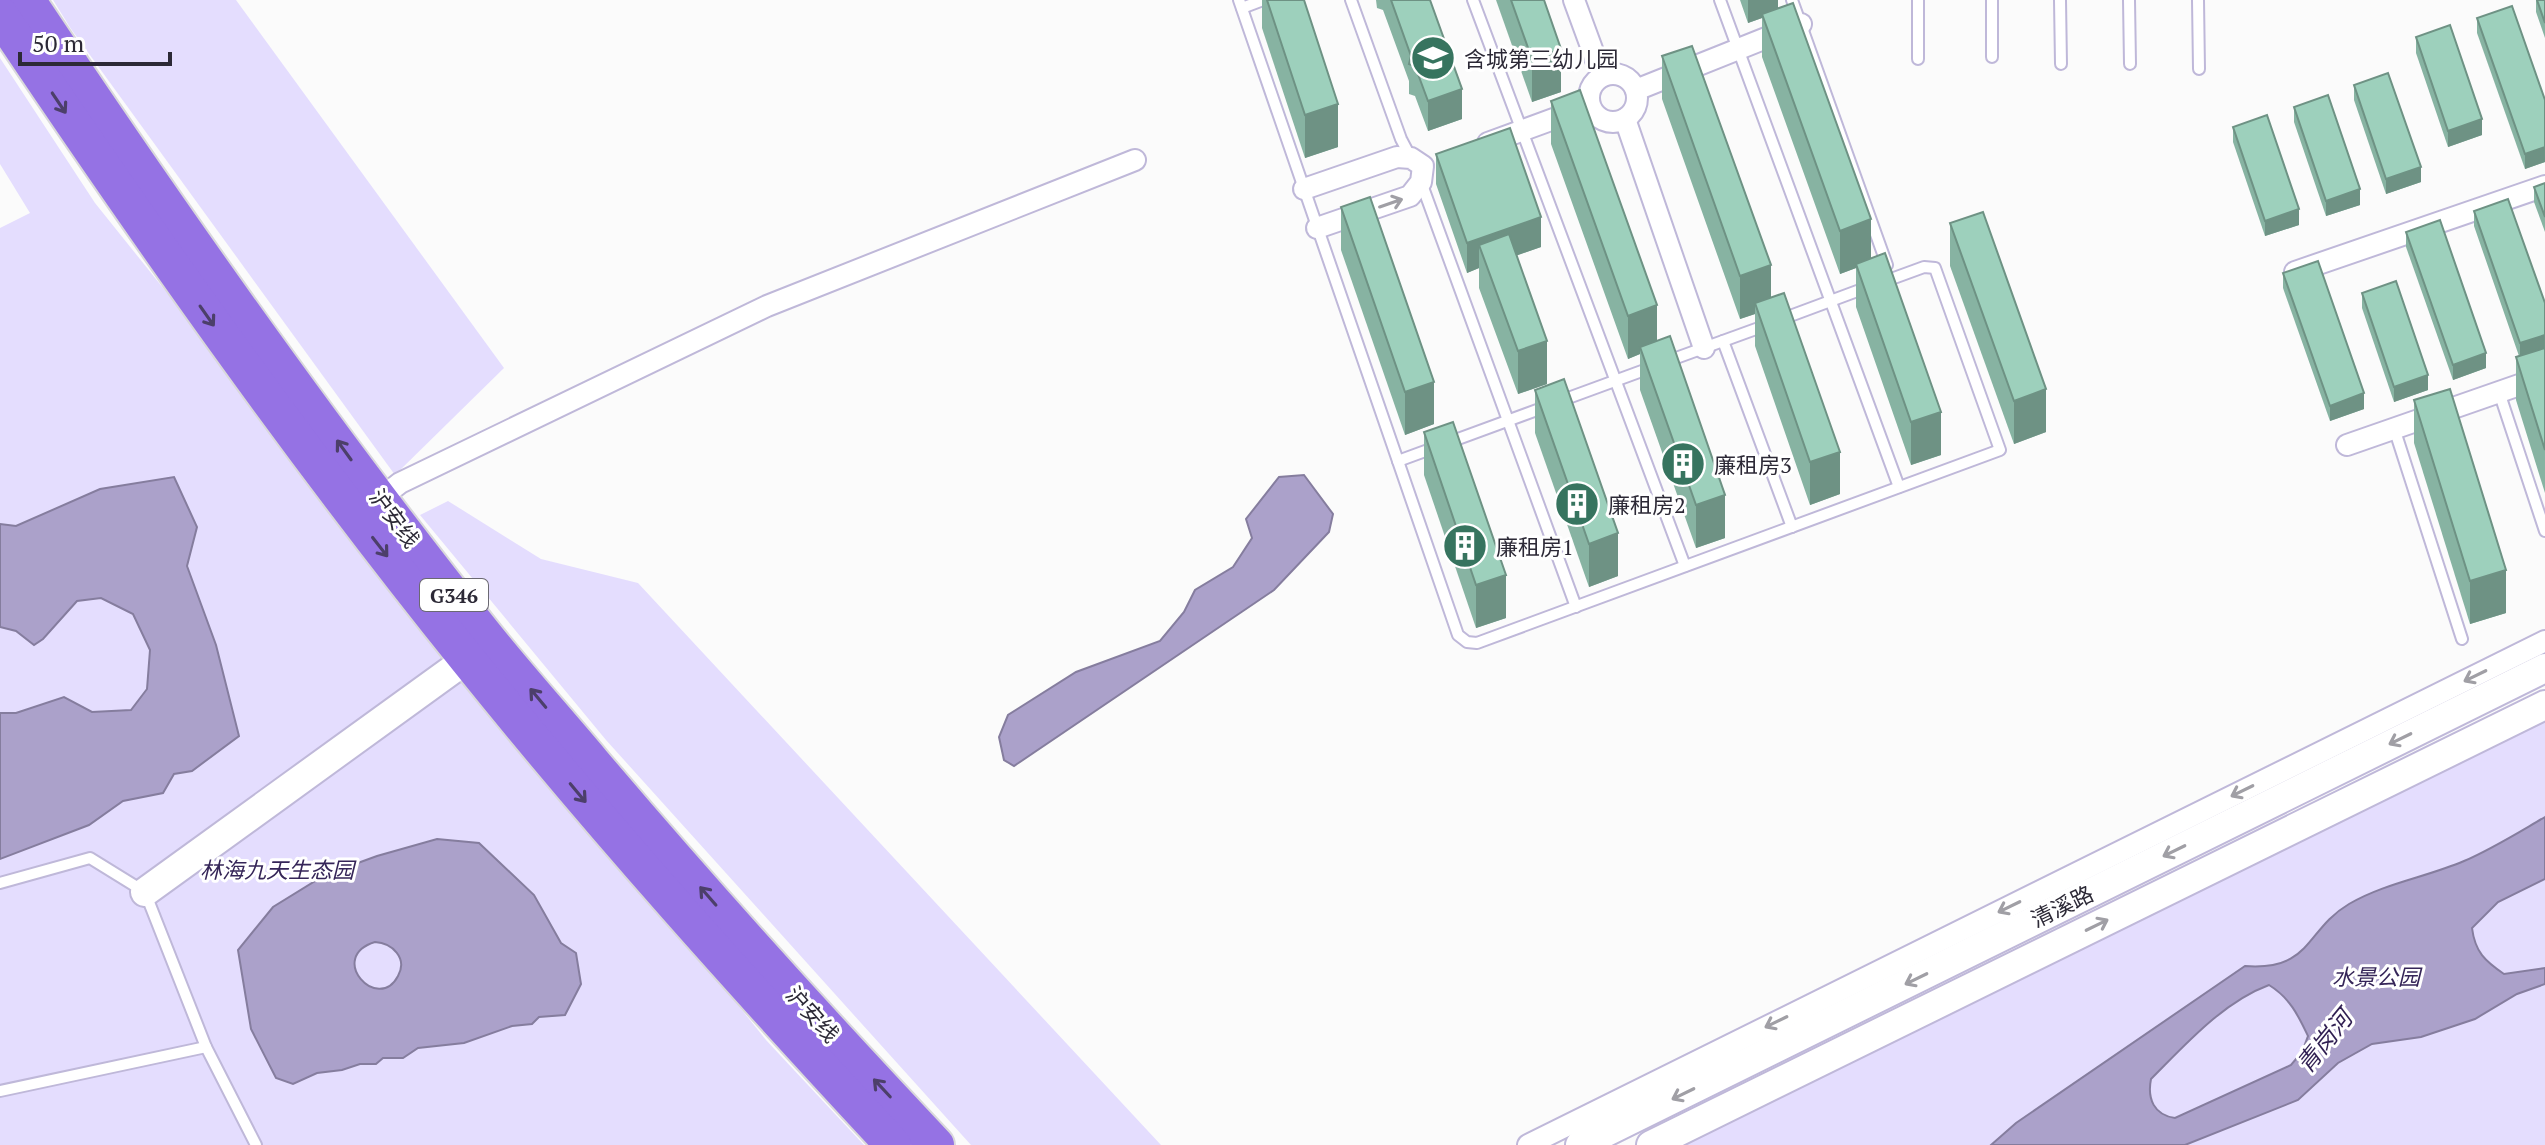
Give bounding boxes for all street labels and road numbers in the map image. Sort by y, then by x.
street label: 沪安线 [364,483,426,553]
road number: G346 [420,579,488,611]
street label: 清溪路 [2026,878,2098,934]
street label: 沪安线 [780,980,846,1048]

